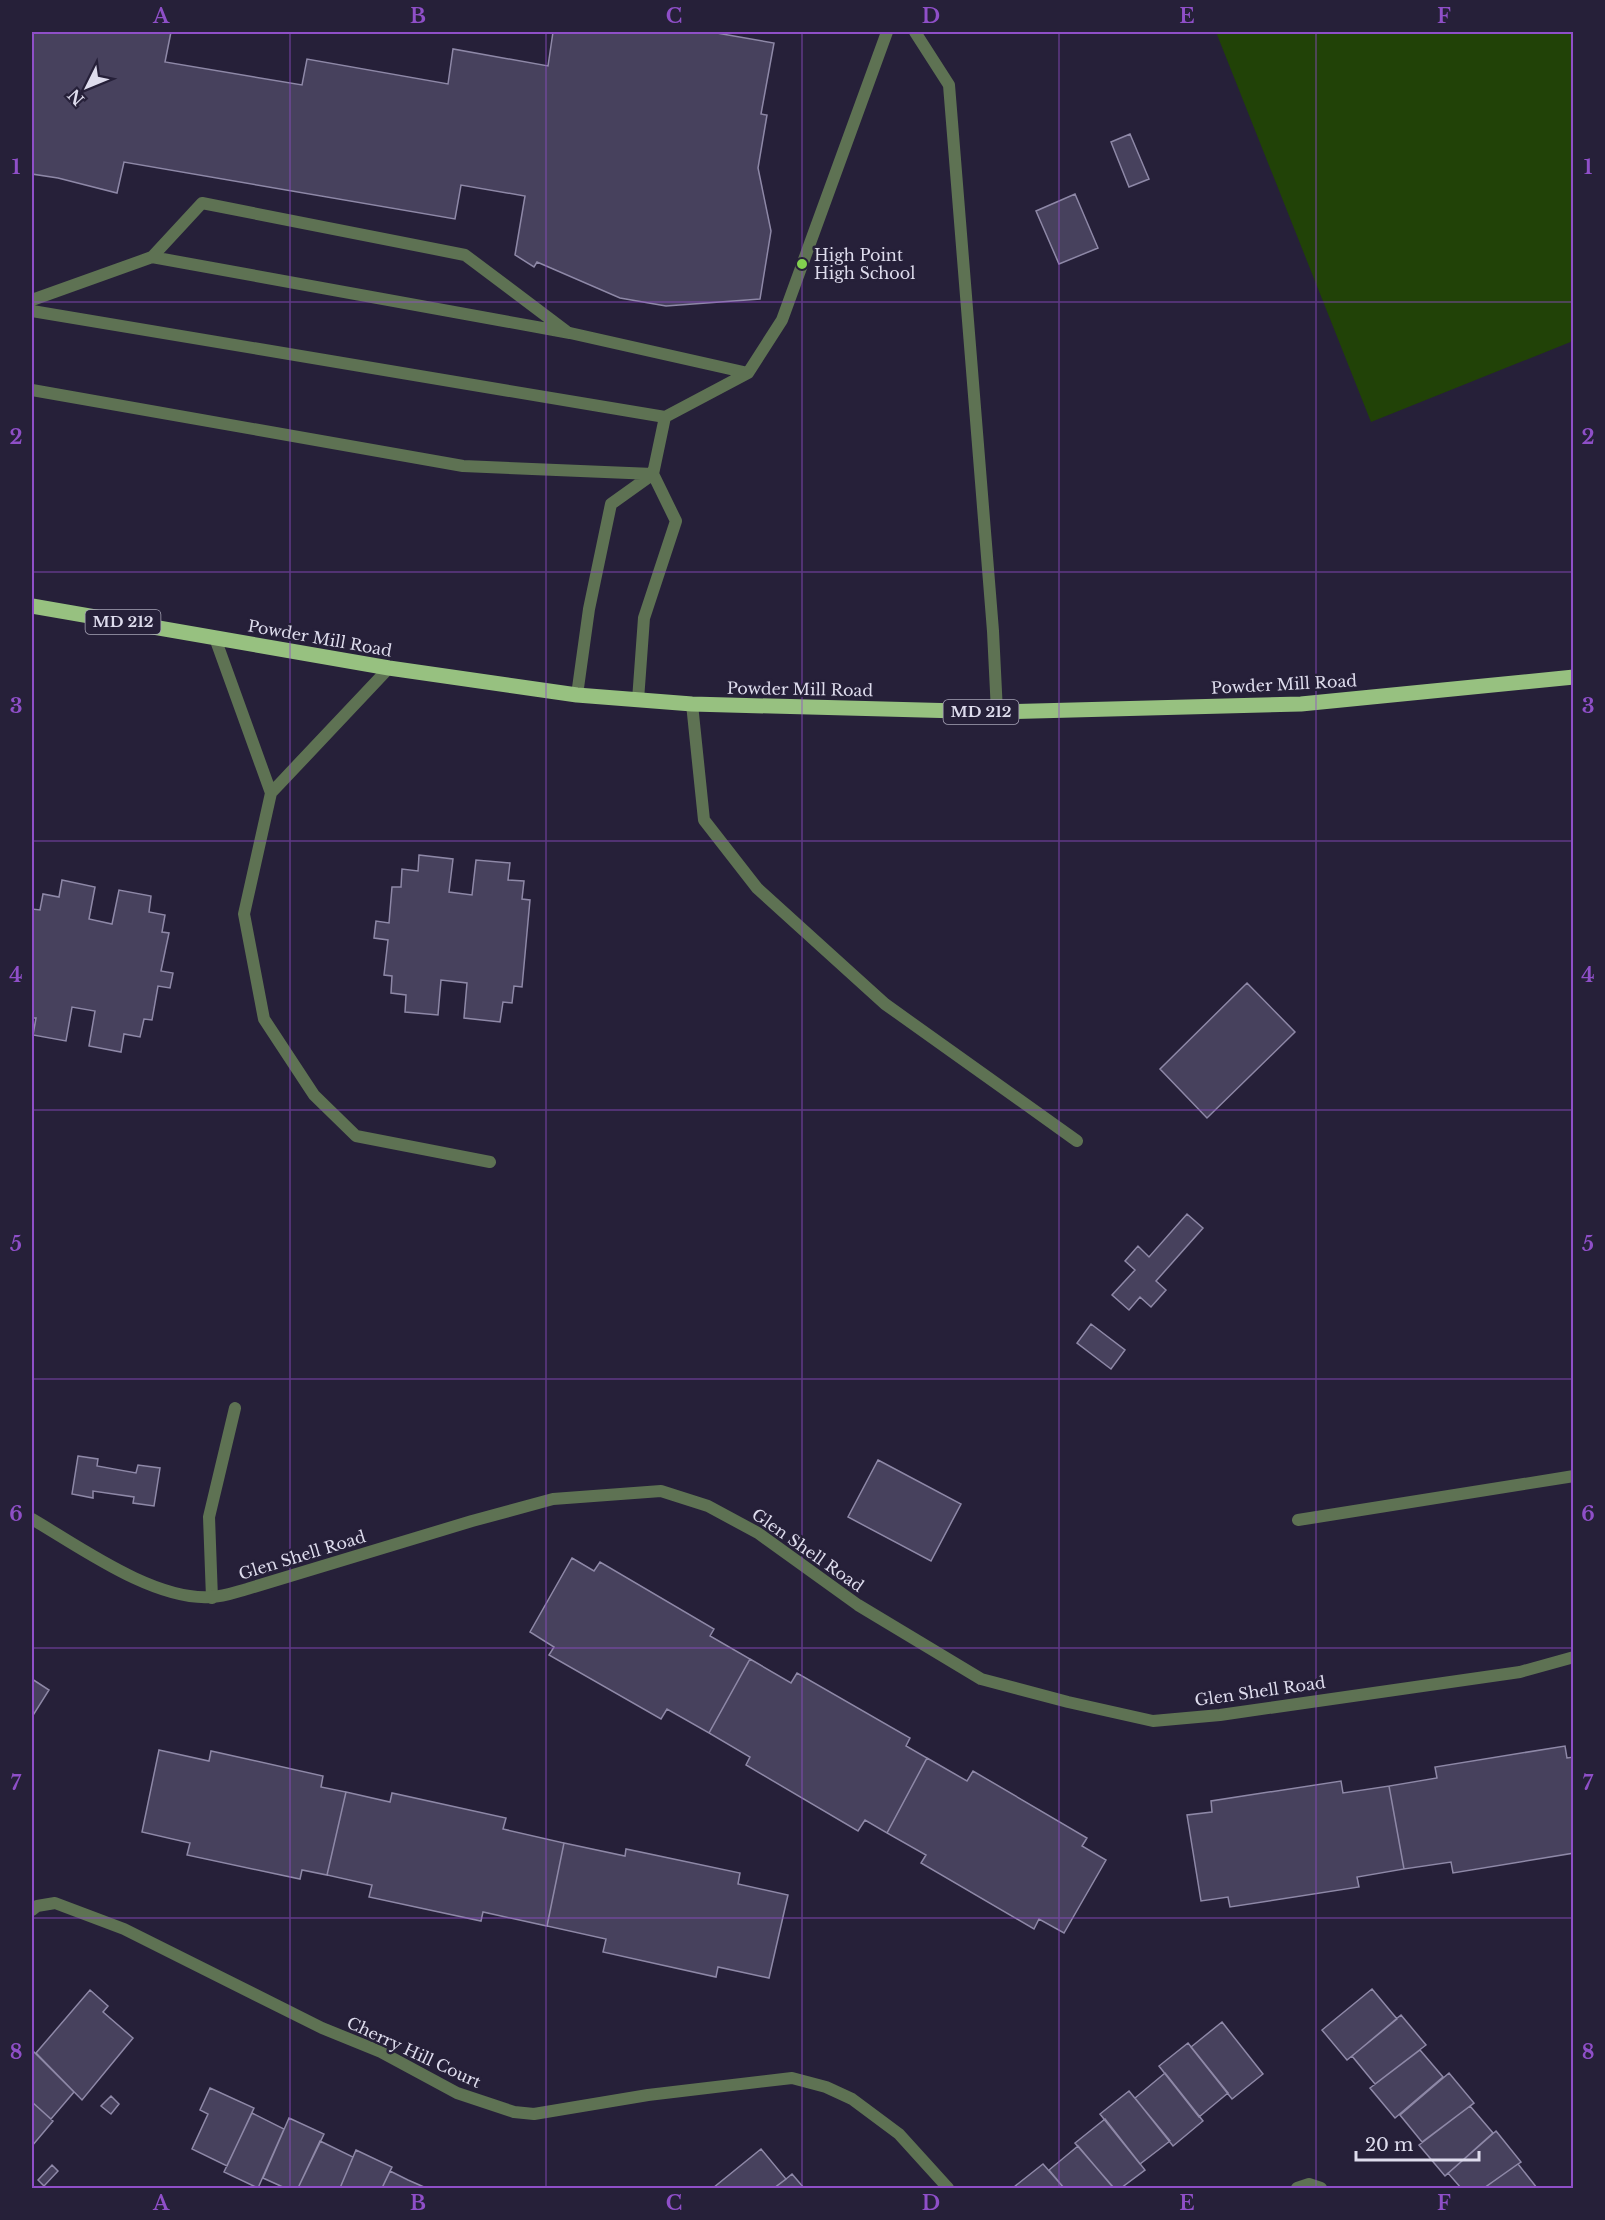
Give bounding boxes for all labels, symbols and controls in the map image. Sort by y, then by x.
text: A [152,4,170,28]
text: B [410,4,426,28]
text: C [666,4,682,28]
text: D [922,4,940,28]
text: E [1179,4,1195,28]
text: F [1437,4,1451,28]
north arrow [57,57,117,117]
text: N [64,85,88,110]
text: 1 [12,155,21,179]
text: 1 [1584,155,1593,179]
place label: High Point High School [814,245,915,283]
marker: High Point High School [795,257,809,271]
text: 2 [9,425,23,449]
text: 2 [1581,425,1595,449]
road number: MD 212 [86,610,160,634]
street label: Powder Mill Road [246,615,394,661]
street label: Powder Mill Road [1210,670,1358,698]
street label: Powder Mill Road [727,678,873,700]
text: 3 [10,694,22,718]
text: 3 [1582,694,1594,718]
road number: MD 212 [944,700,1018,724]
text: 4 [9,963,23,987]
text: 4 [1581,963,1595,987]
text: 5 [10,1232,22,1256]
text: 5 [1582,1232,1594,1256]
text: 6 [9,1502,23,1526]
text: 6 [1581,1502,1595,1526]
street label: Glen Shell Road [748,1504,868,1596]
street label: Glen Shell Road [236,1526,368,1584]
street label: Glen Shell Road [1193,1672,1327,1710]
text: 7 [11,1771,22,1795]
text: 7 [1583,1771,1594,1795]
street label: Cherry Hill Court [344,2012,484,2092]
text: 8 [10,2040,22,2064]
text: 8 [1582,2040,1594,2064]
scale bar [1356,2124,1479,2162]
text: 20 m [1365,2134,1413,2156]
text: A [152,2191,170,2215]
text: B [410,2191,426,2215]
text: C [666,2191,682,2215]
text: D [922,2191,940,2215]
text: E [1179,2191,1195,2215]
text: F [1437,2191,1451,2215]

